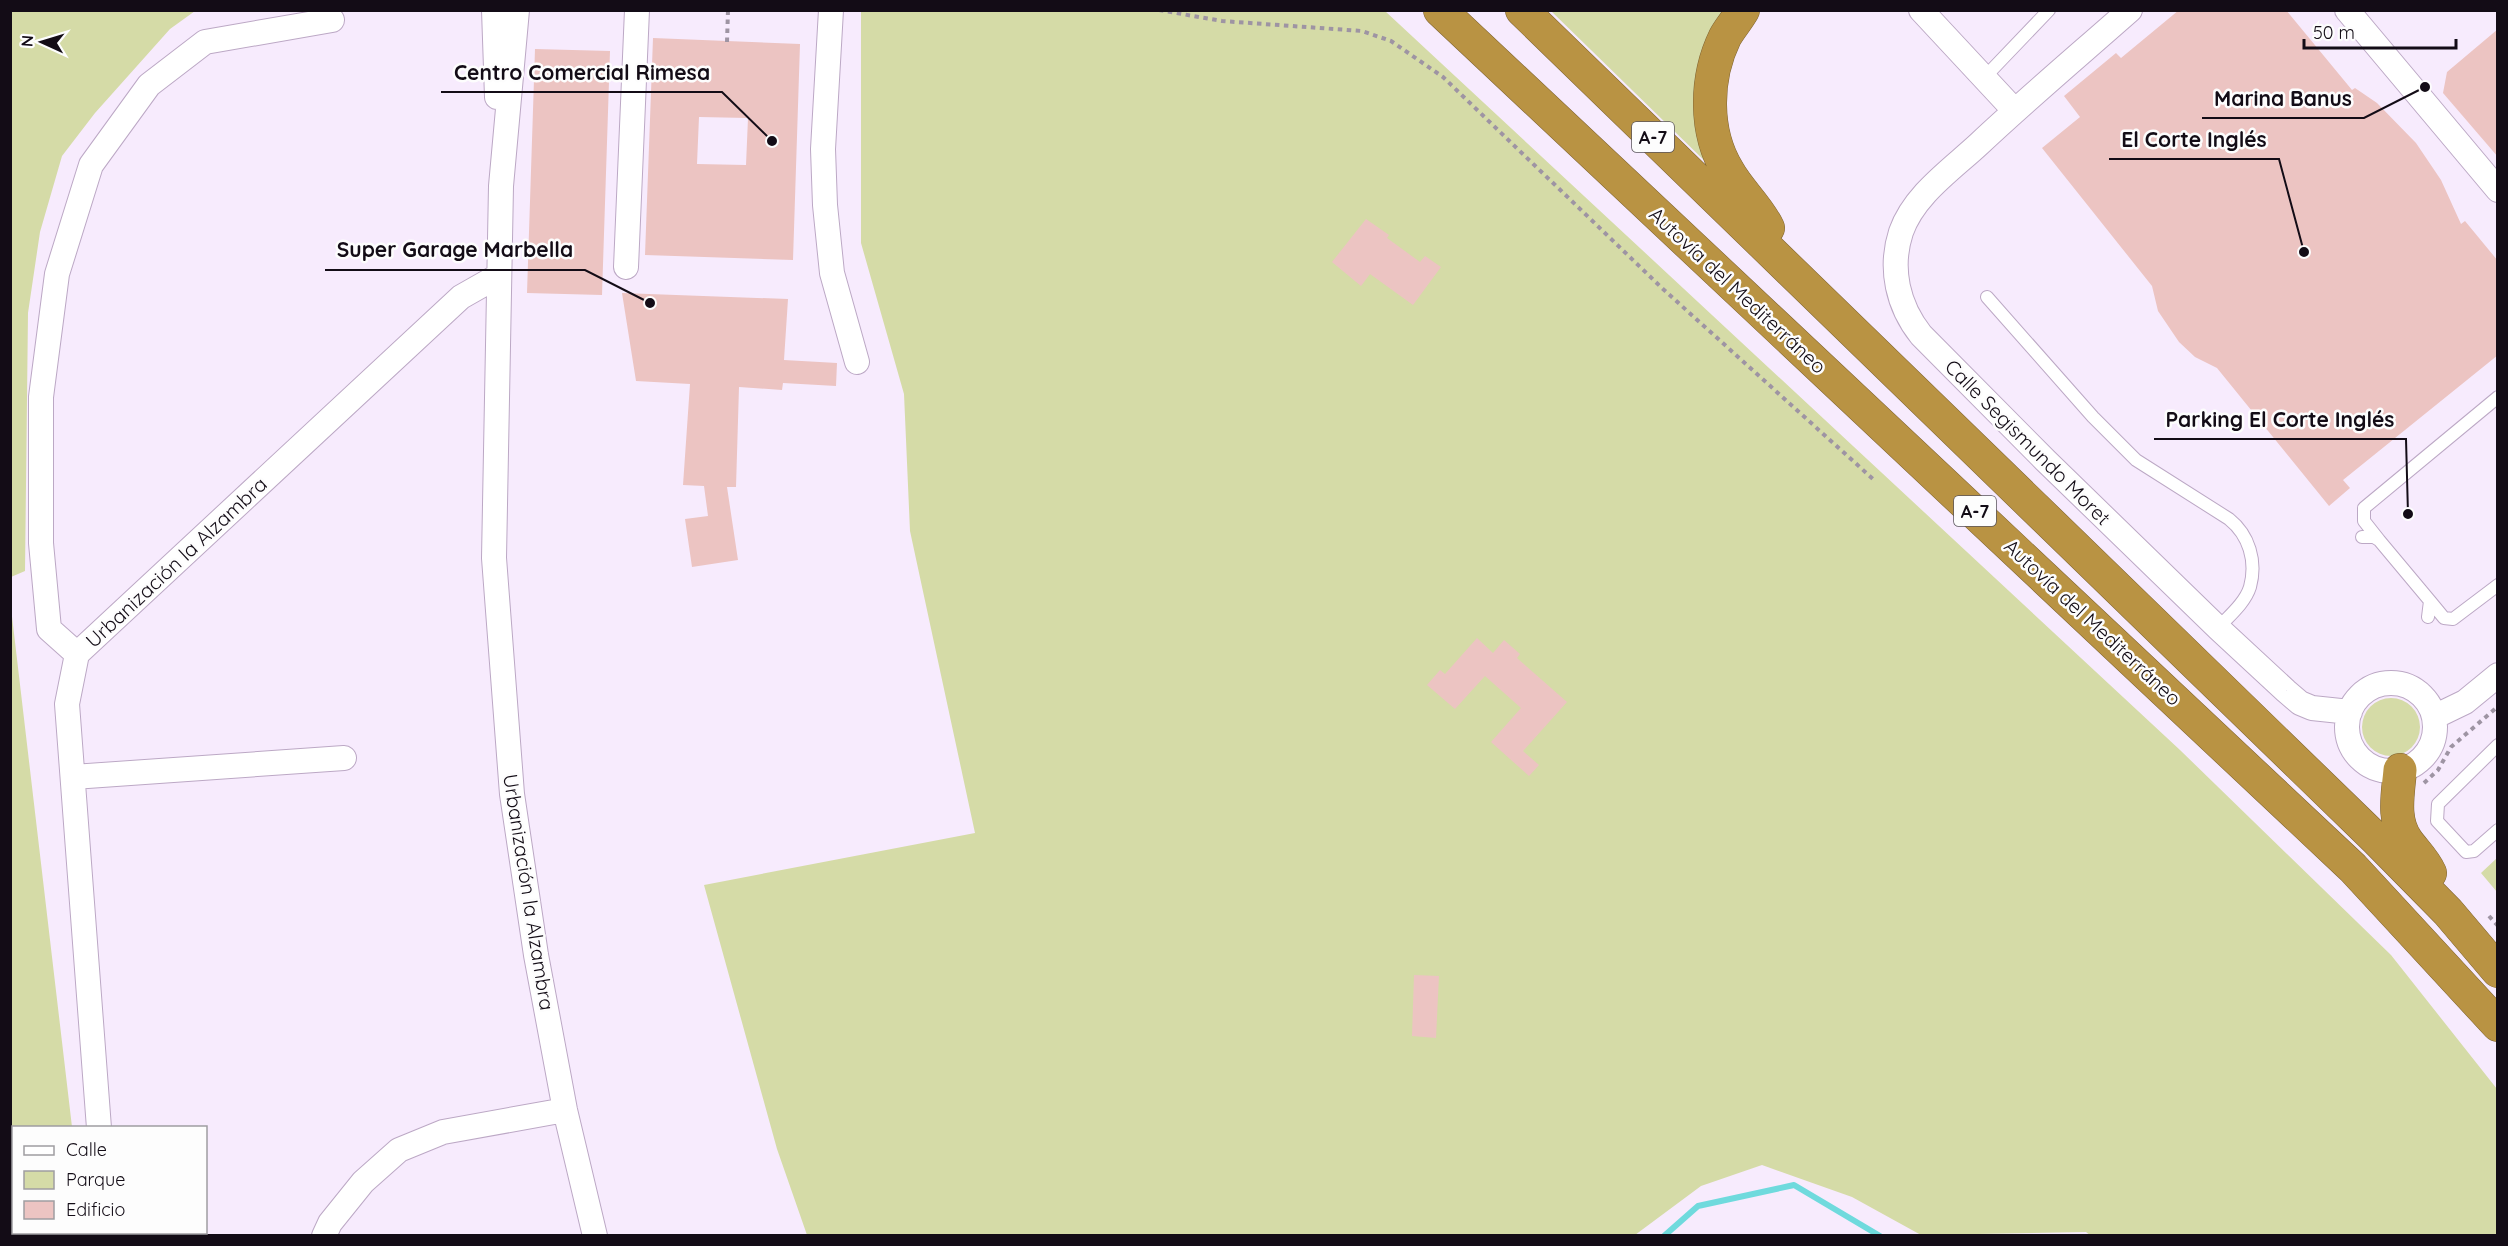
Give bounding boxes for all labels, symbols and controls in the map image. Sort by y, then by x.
north arrow [12,12,72,72]
scale bar [2304,12,2456,50]
text: 50 m [2313,21,2355,44]
text: N [17,34,37,48]
callout: Centro Comercial Rimesa [441,53,722,92]
text: Centro Comercial Rimesa [454,59,710,85]
callout: Marina Banus [2202,79,2364,118]
text: Marina Banus [2214,85,2352,111]
callout: El Corte Inglés [2109,120,2279,159]
road number: A-7 [1632,122,1674,152]
text: El Corte Inglés [2121,126,2267,152]
street label: Autovía del Mediterráneo [1644,201,1832,379]
callout: Super Garage Marbella [325,231,585,270]
text: Super Garage Marbella [337,236,573,262]
street label: Calle Segismundo Moret [1940,354,2116,530]
callout: Parking El Corte Inglés [2154,400,2406,439]
text: Parking El Corte Inglés [2166,406,2394,432]
street label: Urbanización la Alzambra [80,471,272,653]
road number: A-7 [1954,496,1996,526]
street label: Autovía del Mediterráneo [1999,533,2187,711]
street label: Urbanización la Alzambra [498,772,560,1012]
legend [12,1126,207,1234]
text: Calle [66,1138,107,1161]
text: Parque [66,1168,125,1191]
text: Edificio [66,1198,125,1221]

